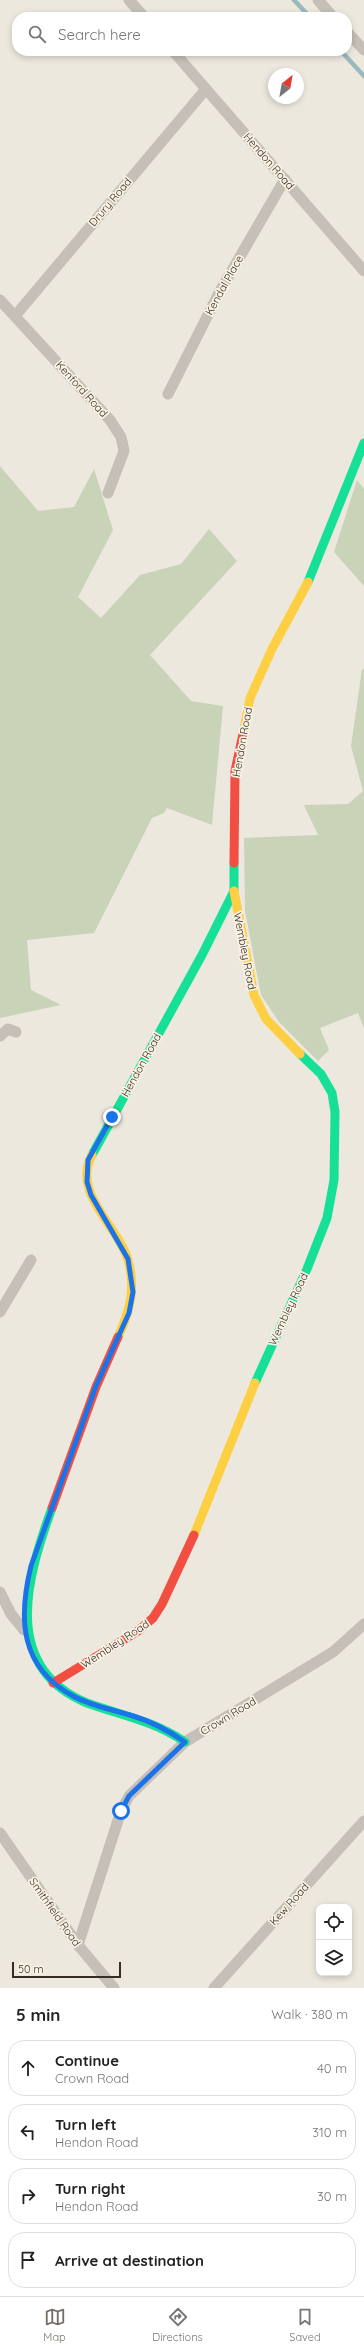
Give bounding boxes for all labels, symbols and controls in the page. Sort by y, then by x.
search box [12,12,352,56]
icon: search [26,23,48,45]
text: Search here [58,25,141,44]
north arrow [268,68,304,104]
street label: Hendon Road [241,130,297,192]
street label: Drury Road [86,175,134,229]
street label: Kendal Place [202,253,246,317]
street label: Kenford Road [53,358,111,420]
street label: Hendon Road [229,706,255,778]
street label: Wembley Road [231,911,259,991]
street label: Hendon Road [118,1031,164,1099]
route end [103,1108,121,1126]
street label: Wembley Road [265,1270,311,1348]
street label: Wembley Road [78,1617,152,1671]
street label: Crown Road [198,1694,258,1738]
route start [112,1802,130,1820]
street label: Smithfield Road [26,1875,84,1949]
street label: Kew Road [266,1880,312,1928]
map controls [316,1904,352,1976]
button: locate [316,1904,352,1940]
button: layers [316,1940,352,1976]
scale bar [12,1960,121,1979]
text: 50 m [18,1962,44,1976]
text: 5 min [16,2004,60,2025]
text: Walk · 380 m [271,2006,348,2022]
text: Continue [55,2051,119,2070]
icon: ahead [17,2057,39,2079]
text: 40 m [317,2060,347,2076]
text: Crown Road [55,2070,129,2086]
text: Turn left [55,2115,117,2134]
icon: left [17,2121,39,2143]
text: 310 m [312,2124,347,2140]
text: Hendon Road [55,2134,138,2150]
text: Turn right [55,2179,126,2198]
icon: right [17,2185,39,2207]
text: 30 m [317,2188,347,2204]
text: Hendon Road [55,2198,138,2214]
icon: arrive [17,2249,39,2271]
text: Arrive at destination [55,2251,204,2270]
tab: Map [43,2306,66,2344]
tab: Directions [152,2306,203,2344]
tab: Saved [289,2306,321,2344]

